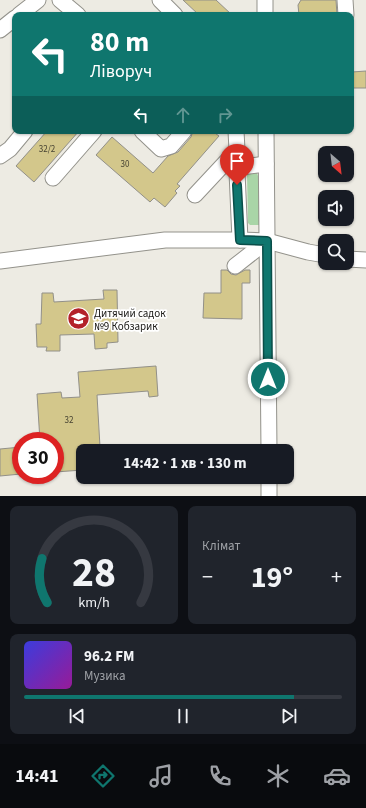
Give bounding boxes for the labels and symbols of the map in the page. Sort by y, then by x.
house number: 32/2 [39,143,56,156]
pin [220,144,254,185]
north arrow [318,146,354,182]
house number: 30 [121,158,130,171]
school or university icon: Дитячий садок №9 Кобзарик [65,306,91,332]
place label: Дитячий садок №9 Кобзарик [94,306,166,334]
position arrow [247,358,289,400]
house number: 32 [65,414,74,427]
speed limit sign: 30 [12,432,64,484]

